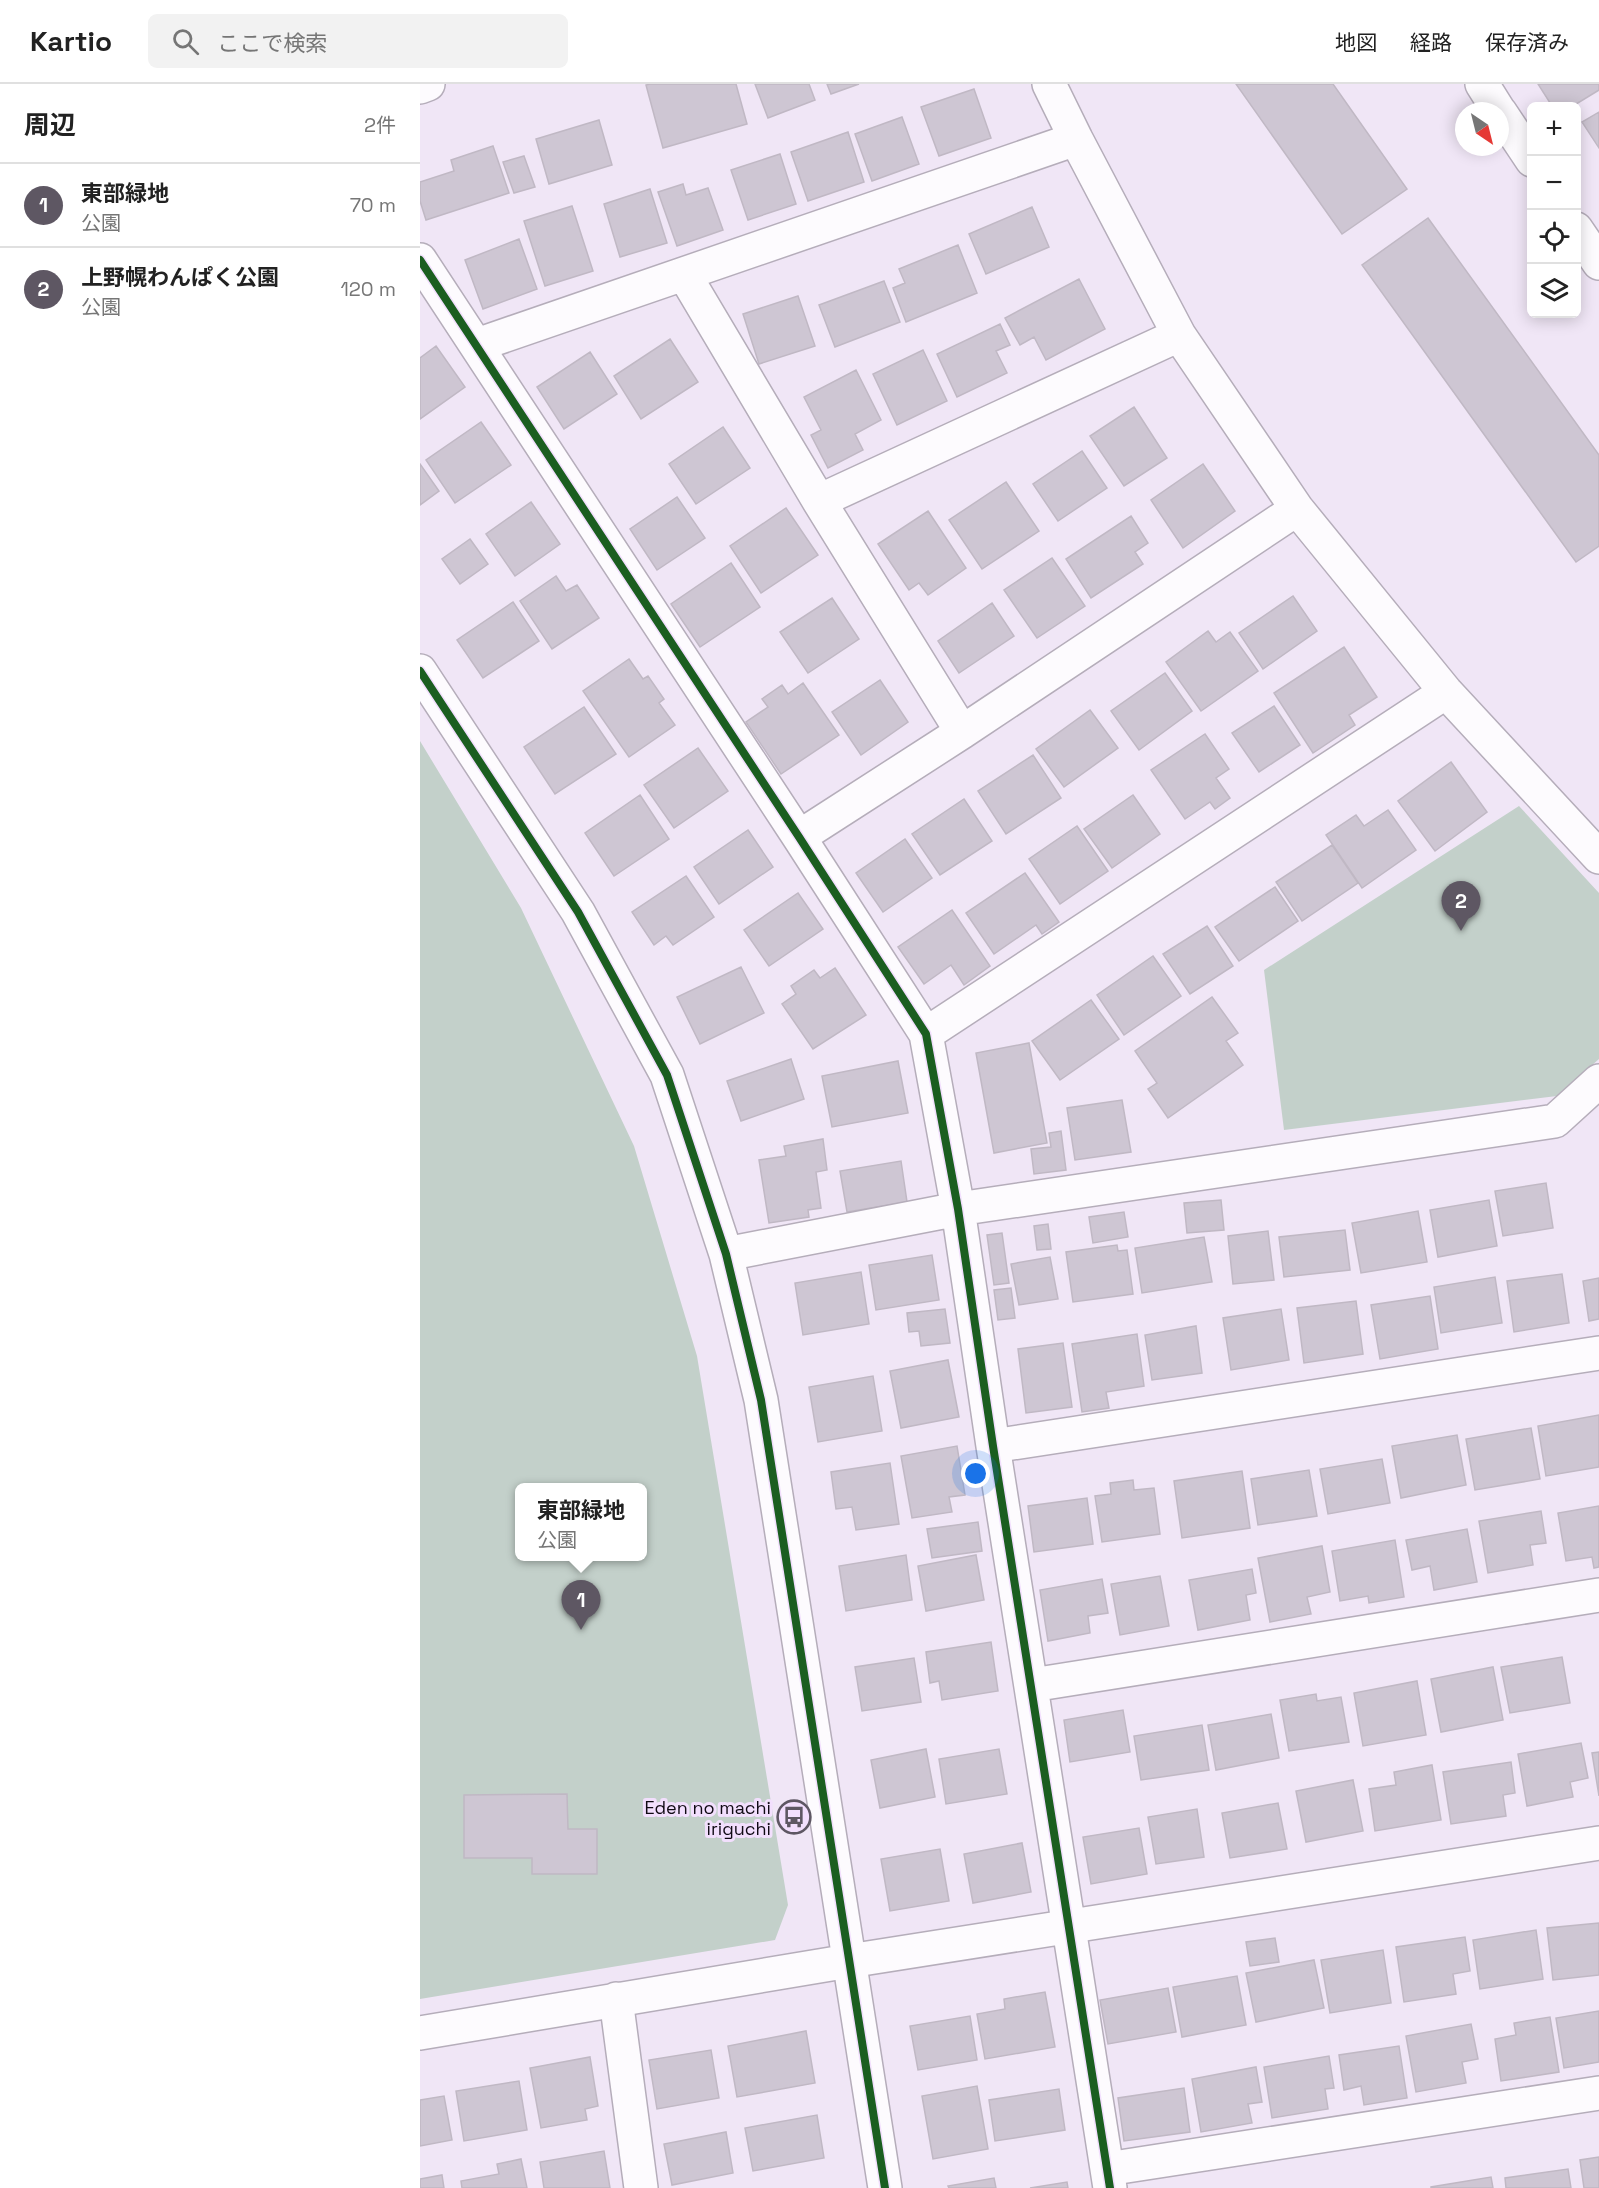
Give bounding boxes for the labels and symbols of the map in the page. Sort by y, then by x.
north arrow [1455,102,1509,156]
pin: 2 [1442,882,1480,931]
your location [961,1459,990,1488]
pin: 1 [562,1580,600,1630]
place label: Eden no machi iriguchi [644,1796,771,1840]
bus stop icon: Eden no machi iriguchi [776,1799,812,1835]

